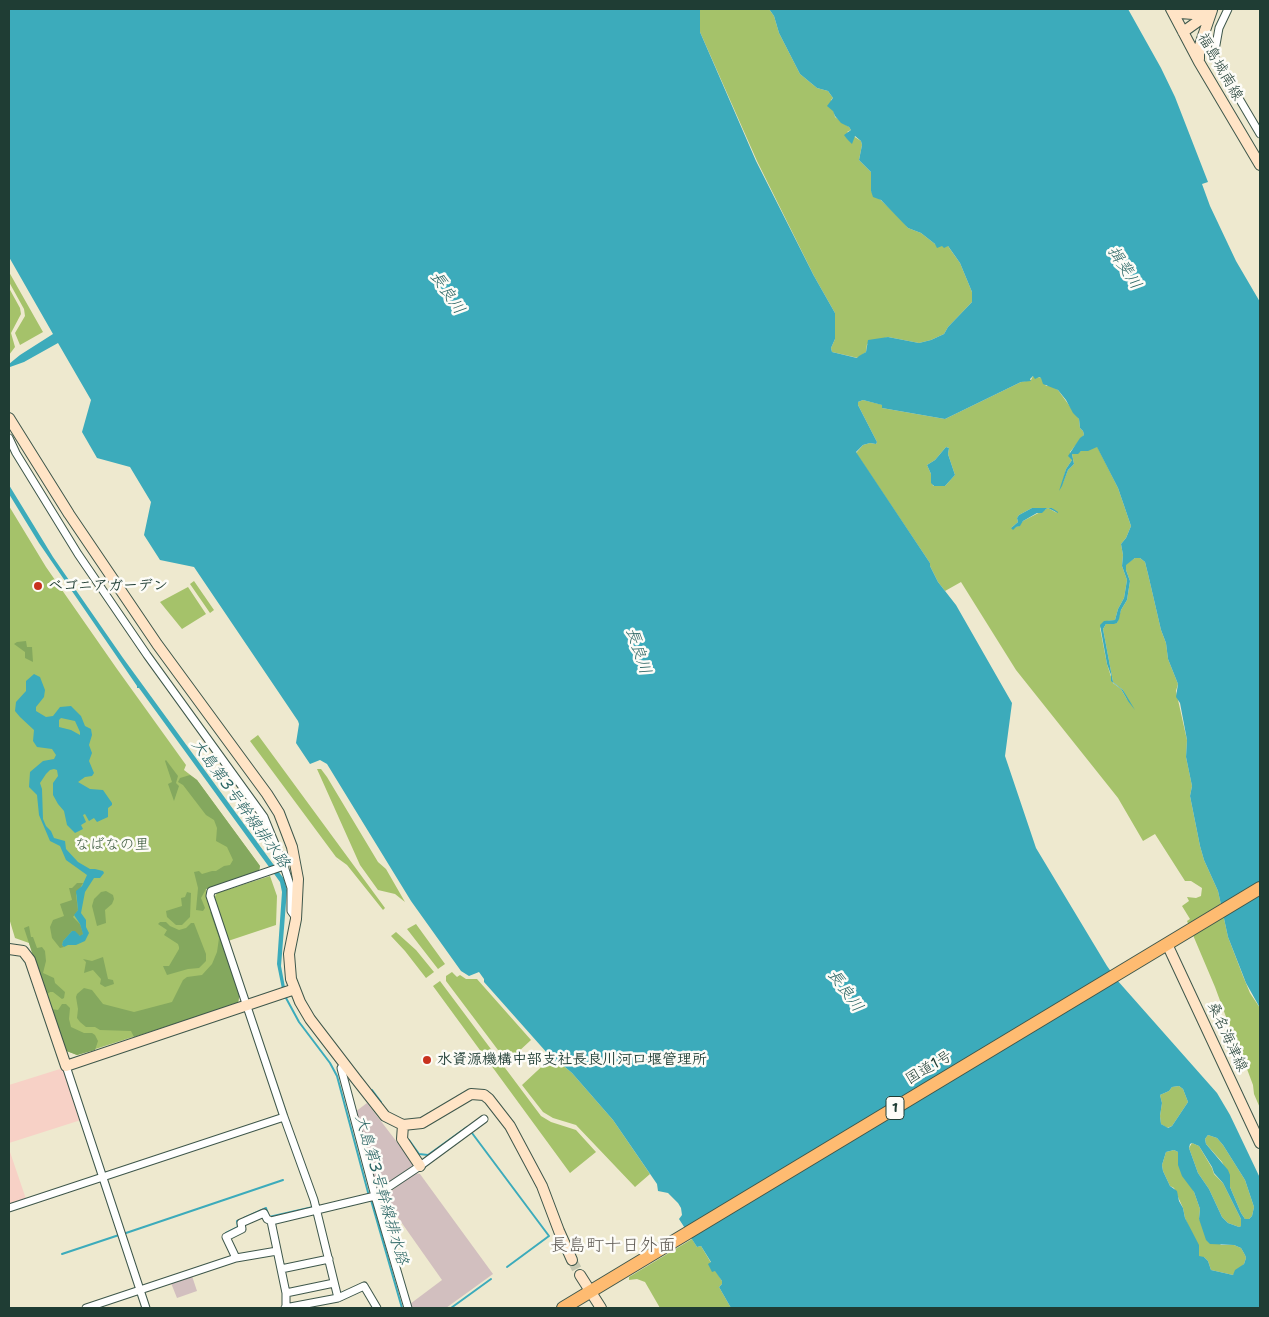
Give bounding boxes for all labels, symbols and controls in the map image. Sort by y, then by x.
street label: 福島城南線 [1193,30,1247,104]
water label: 揖斐川 [1103,243,1145,293]
water label: 長良川 [426,268,468,318]
place label: ベゴニアガーデン [48,577,168,595]
marker: ベゴニアガーデン [32,580,44,592]
water label: 長良川 [621,625,655,677]
water label: 大島第3号幹線排水路 [187,736,293,872]
park label: なばなの里 [75,836,149,854]
water label: 長良川 [823,966,867,1016]
street label: 桑名海津線 [1203,999,1251,1075]
street label: 国道1号 [902,1047,956,1089]
place label: 水資源機構中部支社長良川河口堰管理所 [437,1051,707,1069]
marker: 水資源機構中部支社長良川河口堰管理所 [421,1054,433,1066]
road number: 1 [886,1096,904,1120]
water label: 大島第3号幹線排水路 [350,1113,412,1267]
district label: 長島町十日外面 [550,1235,676,1257]

